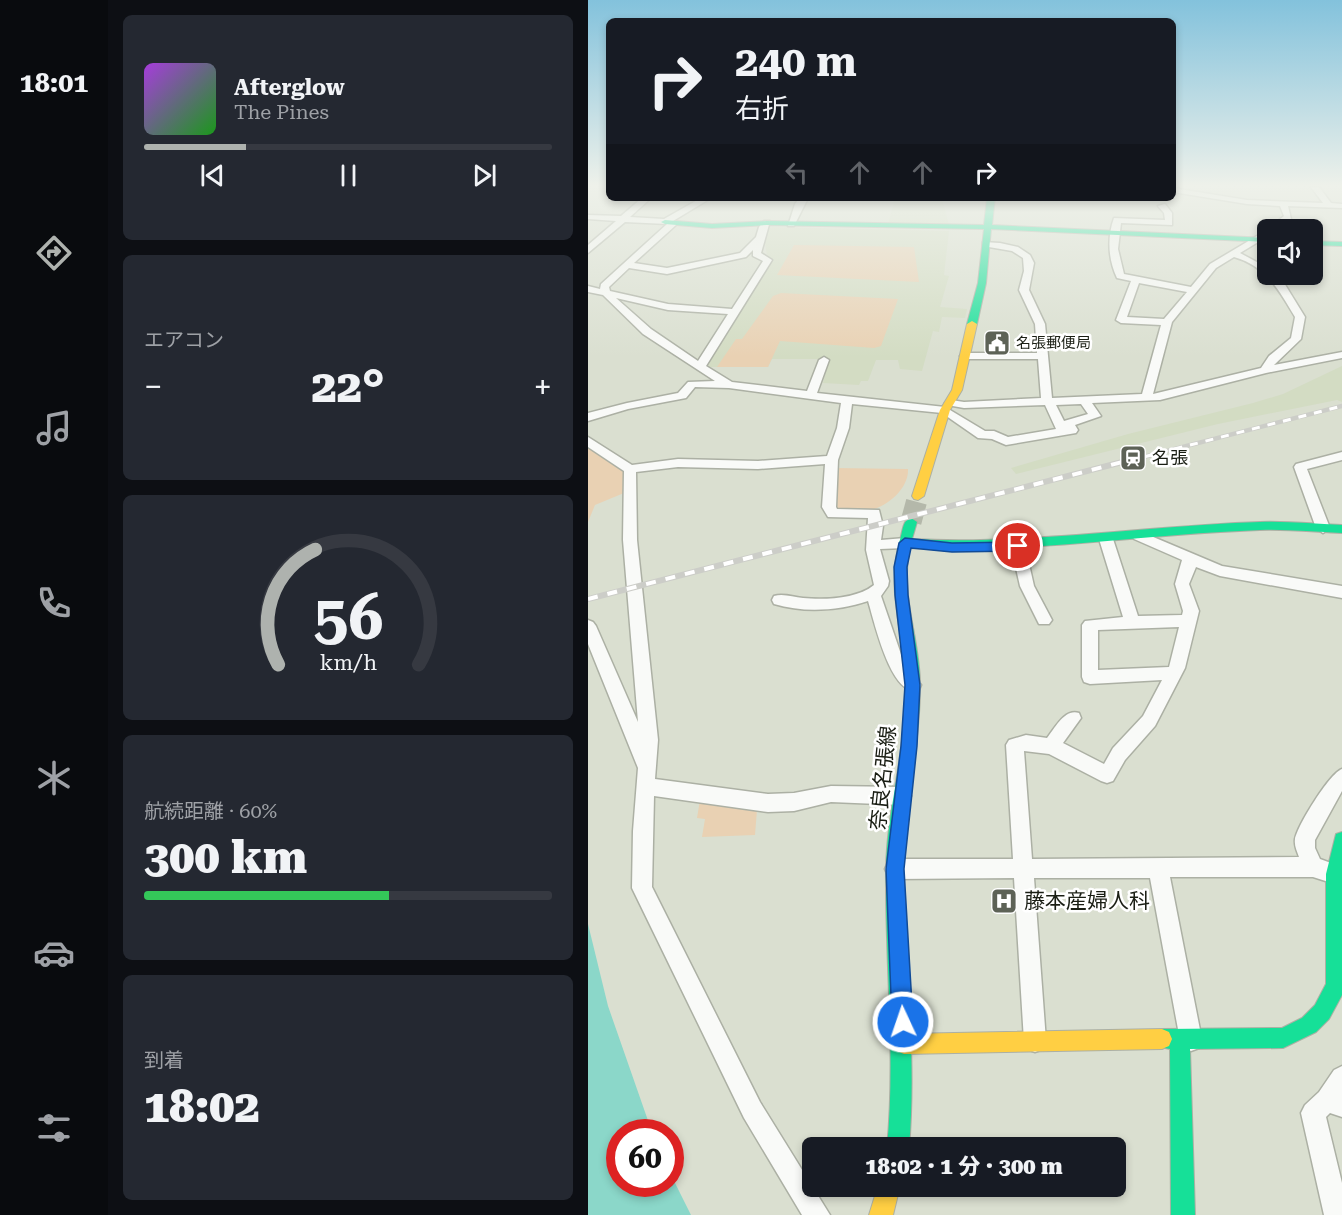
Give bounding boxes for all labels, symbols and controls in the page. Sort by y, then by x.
text: 240 m [735,37,857,86]
icon: right [636,42,714,120]
text: 18:01 [20,67,88,99]
text: Afterglow [234,75,345,100]
text: 右折 [735,93,789,125]
text: The Pines [234,100,329,124]
icon: left [780,156,813,189]
icon: ahead [843,156,876,189]
icon: ahead [906,156,939,189]
icon: right [969,156,1002,189]
icon: previous [196,159,229,192]
icon: pause [332,159,365,192]
icon: next [468,159,501,192]
map controls [1257,219,1323,285]
button: sound [1257,219,1323,285]
icon: directions [33,232,75,274]
text: エアコン [144,328,224,352]
public building icon: 名張郵便局 [982,328,1012,358]
place label: 名張郵便局 [1016,334,1091,352]
text: 22° [312,360,385,413]
text: − [144,367,162,406]
text: + [534,367,552,406]
icon: music [33,407,75,449]
station icon: 名張 [1118,443,1148,473]
place label: 名張 [1152,447,1188,468]
pin [992,520,1043,571]
icon: arrive [1001,529,1034,562]
text: 56 [313,581,383,654]
icon: phone [33,582,75,624]
text: km/h [319,650,377,675]
street label: 奈良名張線 [866,725,900,831]
icon: climate [33,757,75,799]
text: 航続距離 · 60% [144,799,277,823]
text: 300 km [144,831,307,884]
hospital icon: 藤本産婦人科 [989,886,1019,916]
place label: 藤本産婦人科 [1024,889,1150,913]
icon: car [33,932,75,974]
position arrow [871,990,935,1054]
text: 到着 [144,1048,184,1072]
text: 18:02 [144,1080,260,1133]
icon: filters [33,1107,75,1149]
speed limit sign: 60 [606,1119,684,1197]
text: 18:02 · 1 分 · 300 m [865,1154,1063,1179]

